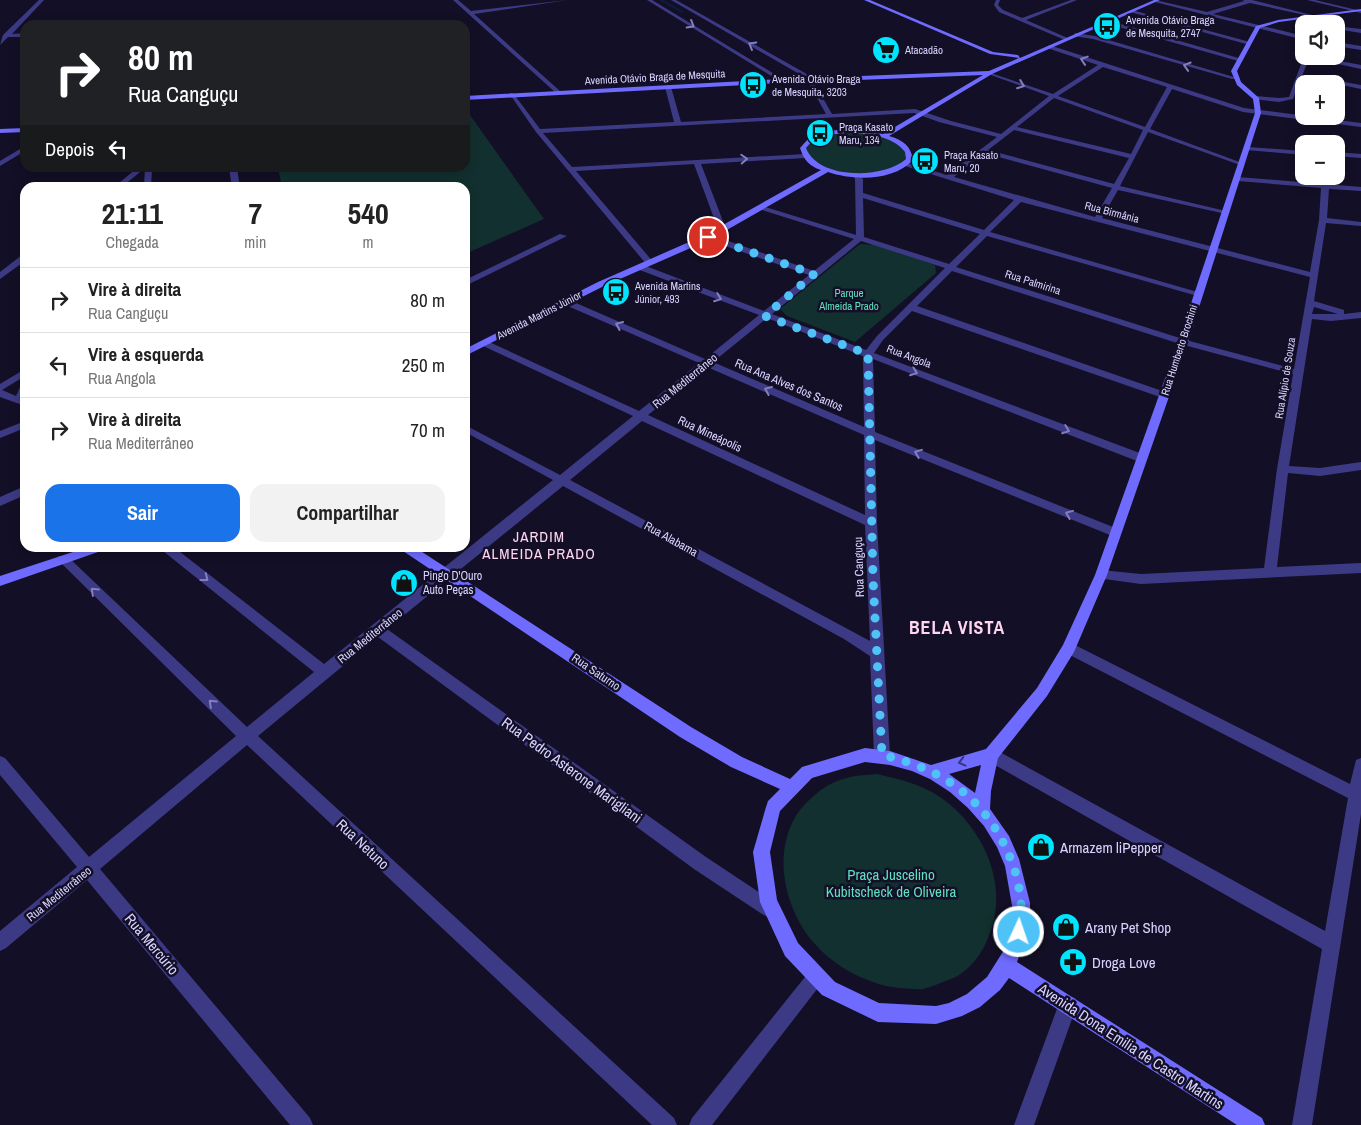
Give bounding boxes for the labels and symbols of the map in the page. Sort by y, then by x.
bus stop icon: Avenida Otávio Braga de Mesquita, 2747 [1092,11,1122,41]
place label: Avenida Otávio Braga de Mesquita, 2747 [1125,13,1215,40]
one-way arrow [685,18,694,28]
supermarket icon: Atacadão [871,35,901,65]
one-way arrow [749,42,758,52]
place label: Atacadão [904,43,943,57]
one-way arrow [1080,55,1089,65]
one-way arrow [1184,61,1192,71]
street label: Avenida Otávio Braga de Mesquita [583,66,726,88]
bus stop icon: Avenida Otávio Braga de Mesquita, 3203 [738,70,768,100]
place label: Avenida Otávio Braga de Mesquita, 3203 [771,72,861,99]
one-way arrow [1016,79,1025,89]
bus stop icon: Praça Kasato Maru, 134 [805,118,835,148]
place label: Praça Kasato Maru, 134 [839,120,893,147]
bus stop icon: Praça Kasato Maru, 20 [910,146,940,176]
place label: Praça Kasato Maru, 20 [944,148,998,175]
one-way arrow [741,153,749,164]
street label: Rua Birmânia [1083,198,1141,226]
pin [687,216,729,258]
street label: Rua Palmirina [1003,266,1063,298]
bus stop icon: Avenida Martins Júnior, 493 [601,277,631,307]
place label: Avenida Martins Júnior, 493 [634,279,701,306]
park label: Parque Almeida Prado [818,286,879,313]
street label: Avenida Martins Júnior [493,288,584,343]
one-way arrow [713,291,722,302]
street label: Rua Humberto Brochini [1158,303,1200,397]
one-way arrow [615,321,624,331]
street label: Rua Alípio de Souza [1272,336,1298,420]
street label: Rua Angola [885,341,933,371]
street label: Rua Mediterrâneo [649,350,721,412]
street label: Rua Ana Alves dos Santos [732,355,846,415]
one-way arrow [909,366,918,376]
one-way arrow [764,385,773,396]
street label: Rua Mineápolis [675,412,745,456]
one-way arrow [1061,424,1069,434]
one-way arrow [914,448,923,459]
one-way arrow [1065,509,1074,520]
street label: Rua Alabama [641,518,701,561]
district label: JARDIM ALMEIDA PRADO [481,526,596,564]
street label: Rua Canguçu [850,537,868,597]
shop icon: Pingo D'Ouro Auto Peças [389,568,419,598]
place label: Pingo D'Ouro Auto Peças [422,568,482,598]
one-way arrow [199,572,208,580]
one-way arrow [91,588,100,597]
street label: Rua Mediterrâneo [334,605,406,667]
district label: BELA VISTA [909,615,1005,640]
street label: Rua Saturno [569,650,623,694]
one-way arrow [209,700,218,709]
street label: Rua Pedro Asterone Marigliani [498,712,646,828]
one-way arrow [958,757,966,767]
street label: Rua Netuno [332,814,394,874]
shop icon: Armazem liPepper [1026,832,1056,862]
place label: Armazem liPepper [1059,837,1162,858]
street label: Rua Mediterrâneo [23,863,95,925]
park label: Praça Juscelino Kubitscheck de Oliveira [826,864,956,902]
position arrow [992,905,1044,957]
street label: Rua Mercúrio [120,909,184,979]
shop icon: Arany Pet Shop [1051,912,1081,942]
place label: Arany Pet Shop [1084,917,1171,938]
pharmacy icon: Droga Love [1058,947,1088,977]
place label: Droga Love [1092,952,1156,973]
street label: Avenida Dona Emilia de Castro Martins [1033,978,1228,1114]

